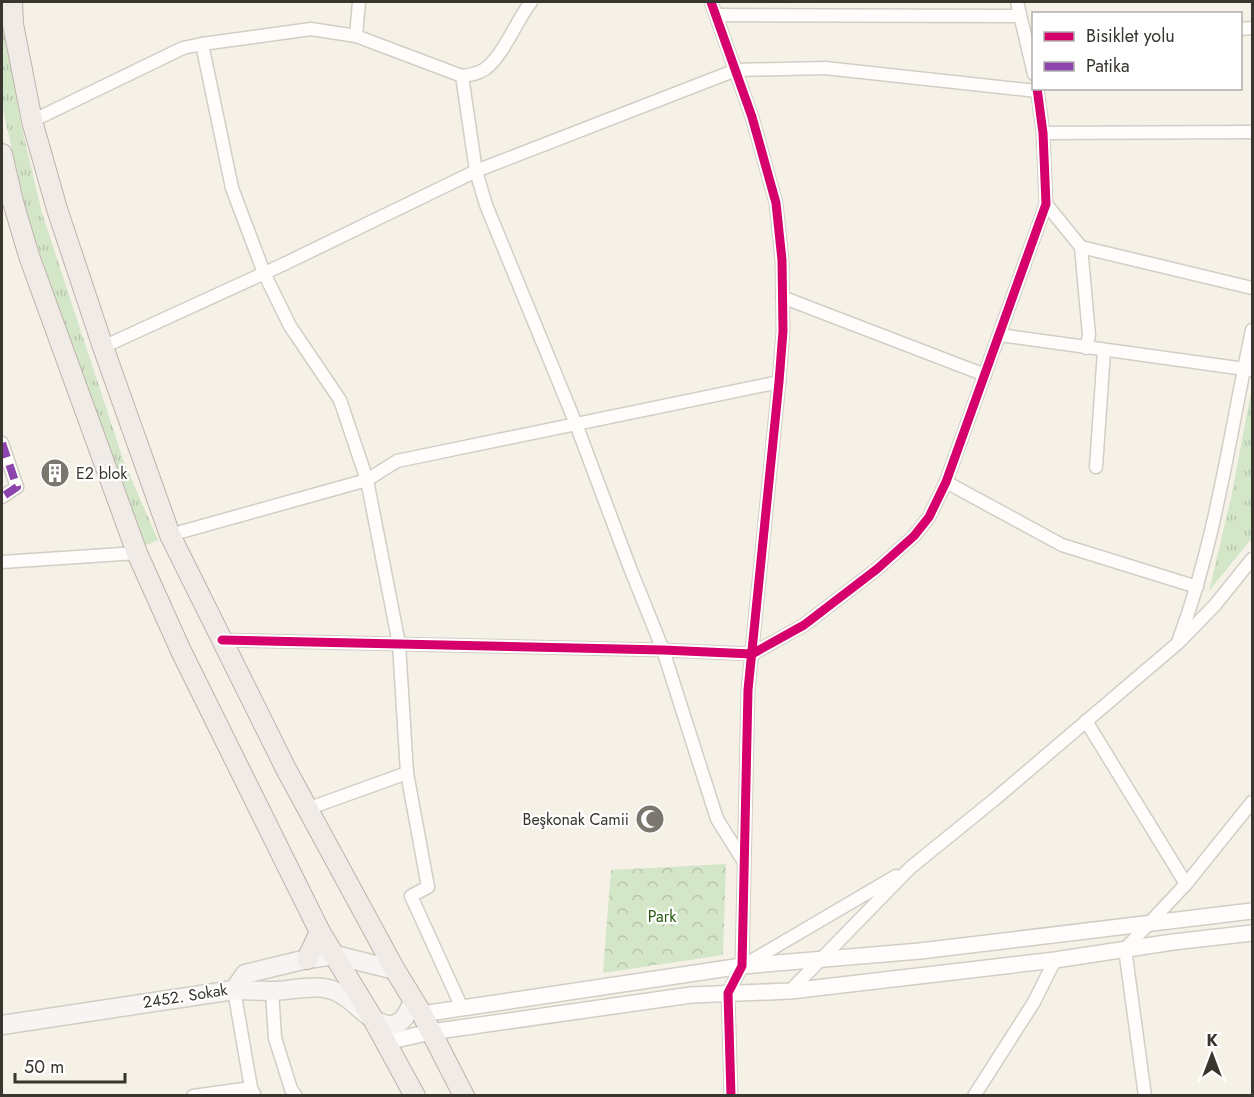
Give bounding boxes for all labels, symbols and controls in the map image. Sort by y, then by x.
legend [1032,12,1242,90]
text: Bisiklet yolu [1086,23,1175,49]
text: Patika [1086,53,1130,79]
building icon: E2 blok [39,457,71,489]
place label: E2 blok [76,462,128,485]
mosque icon: Beşkonak Camii [634,803,666,835]
place label: Beşkonak Camii [522,808,629,831]
park label: Park [648,905,677,928]
street label: 2452. Sokak [141,978,230,1014]
north arrow [1182,1025,1242,1085]
text: K [1206,1029,1218,1052]
scale bar [15,1046,124,1084]
text: 50 m [24,1054,64,1080]

